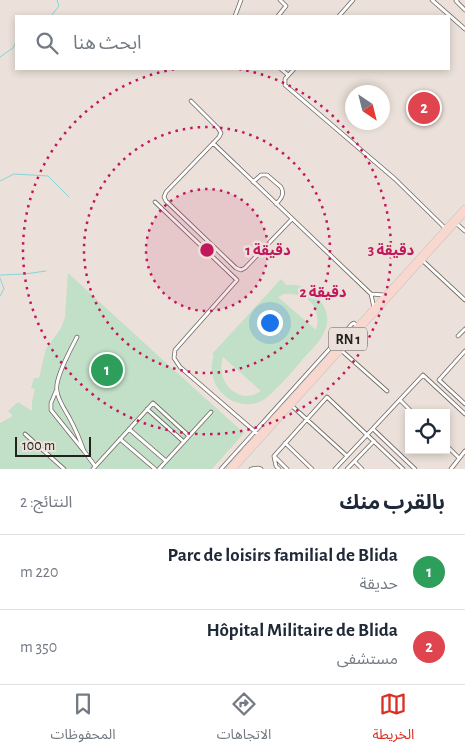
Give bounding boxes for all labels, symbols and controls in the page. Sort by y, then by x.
search box [15,15,450,70]
icon: search [33,29,61,57]
text: ابحث هنا [73,34,142,53]
north arrow [345,85,390,130]
pin: 2 [408,89,440,127]
centre of rings [198,241,216,259]
text: 1 دقيقة [245,242,291,258]
text: 3 دقيقة [368,242,414,258]
text: 2 دقيقة [299,284,347,300]
your location [257,310,283,336]
road number: RN 1 [329,328,367,350]
pin: 1 [91,351,123,389]
map controls [405,409,450,454]
button: locate [405,409,450,454]
scale bar [15,434,91,457]
text: 100 m [22,439,55,453]
text: بالقرب منك [339,492,445,513]
text: النتائج: 2 [20,494,72,510]
text: Parc de loisirs familial de Blida [168,546,398,565]
text: 220 m [20,564,58,580]
text: 1 [426,564,432,580]
text: حديقة [360,576,398,592]
text: Hôpital Militaire de Blida [207,621,398,640]
text: 350 m [20,639,57,655]
text: 2 [425,639,433,655]
text: مستشفى [337,651,398,667]
tab: المحفوظات [51,690,116,749]
tab: الاتجاهات [217,690,271,749]
tab: الخريطة [372,690,414,749]

